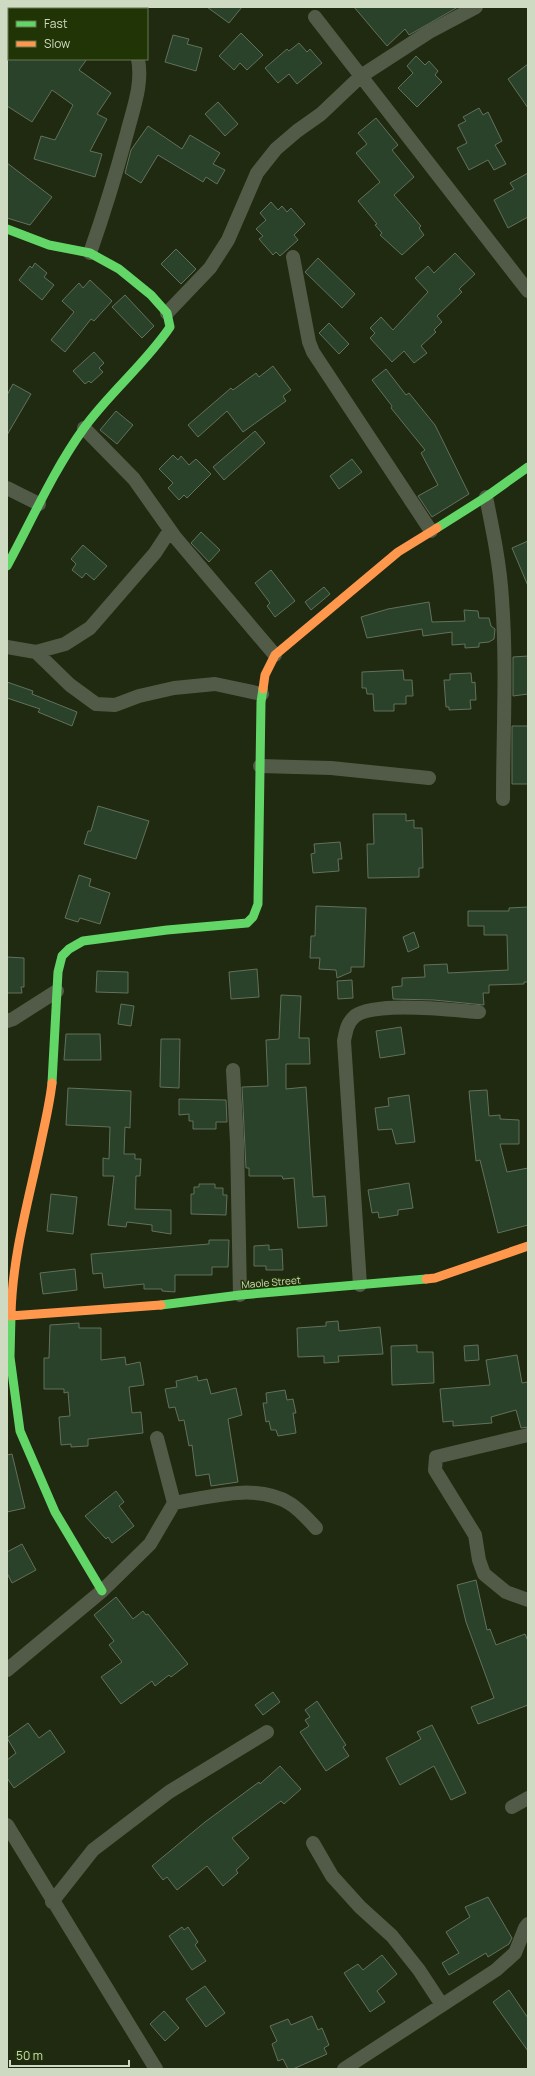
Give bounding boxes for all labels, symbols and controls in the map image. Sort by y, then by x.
legend [8,8,148,60]
text: Fast [44,15,68,32]
text: Slow [44,35,70,52]
street label: Maole Street [241,1272,301,1292]
scale bar [10,2042,129,2068]
text: 50 m [16,2047,43,2064]

